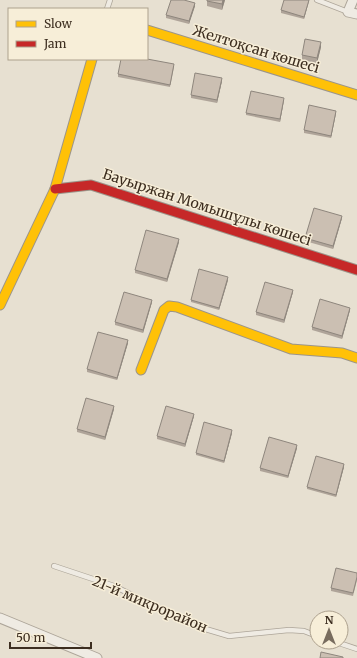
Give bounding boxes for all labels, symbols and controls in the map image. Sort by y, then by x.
legend [8,8,148,60]
text: Slow [44,16,73,31]
street label: Желтоқсан көшесі [190,21,322,77]
text: Jam [43,36,67,51]
street label: Бауыржан Момышұлы көшесі [100,165,314,249]
street label: 21-й микрорайон [90,572,211,637]
north arrow [309,610,349,650]
text: N [325,613,334,627]
scale bar [10,624,91,650]
text: 50 m [16,630,45,645]

